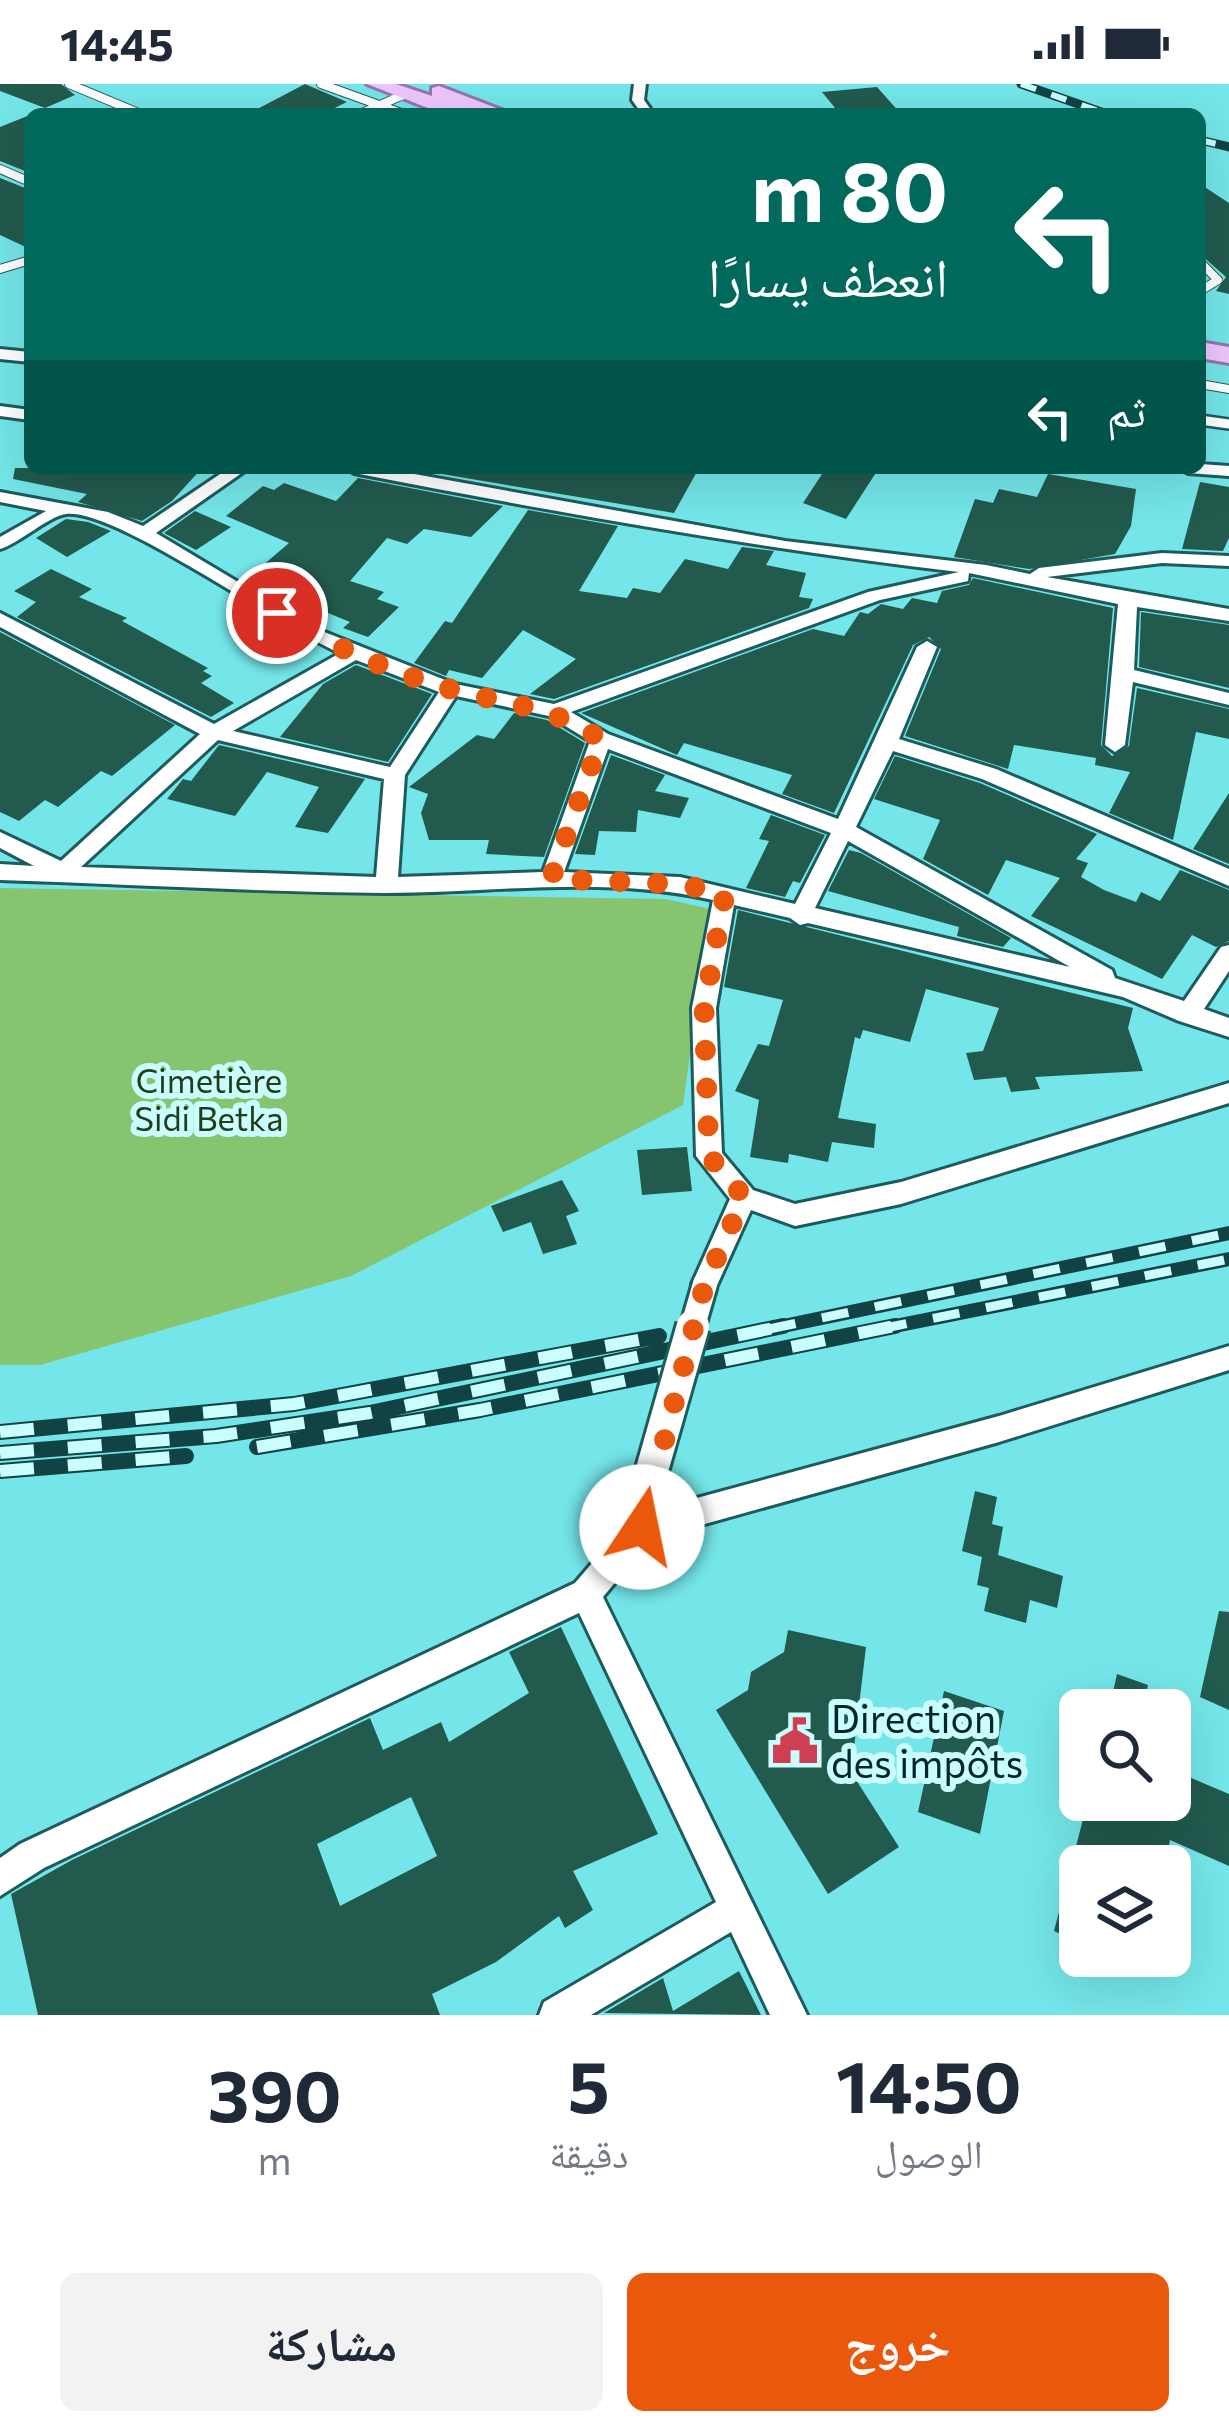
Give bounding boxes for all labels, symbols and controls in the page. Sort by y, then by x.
text: 14:45 [60,15,174,70]
text: 80 m [751,137,948,239]
icon: left [990,156,1146,312]
text: انعطف يسارًا [708,242,948,308]
text: ثم [1107,381,1146,436]
icon: left [1017,384,1083,450]
pin [226,562,328,664]
icon: arrive [244,580,310,646]
park label: Cimetière Sidi Betka [135,1059,283,1138]
position arrow [579,1464,705,1590]
map controls [1059,1689,1191,1977]
button: search [1059,1689,1191,1821]
place label: Direction des impôts [831,1693,1023,1786]
public building icon: Direction des impôts [770,1716,820,1766]
button: layers [1059,1845,1191,1977]
text: 5 [568,2040,610,2128]
text: 14:50 [836,2040,1022,2128]
text: 390 [208,2049,342,2137]
text: دقيقة [549,2128,628,2176]
text: الوصول [875,2128,983,2176]
text: m [258,2135,292,2183]
button: مشاركة [60,2273,603,2411]
button: خروج [627,2273,1169,2411]

